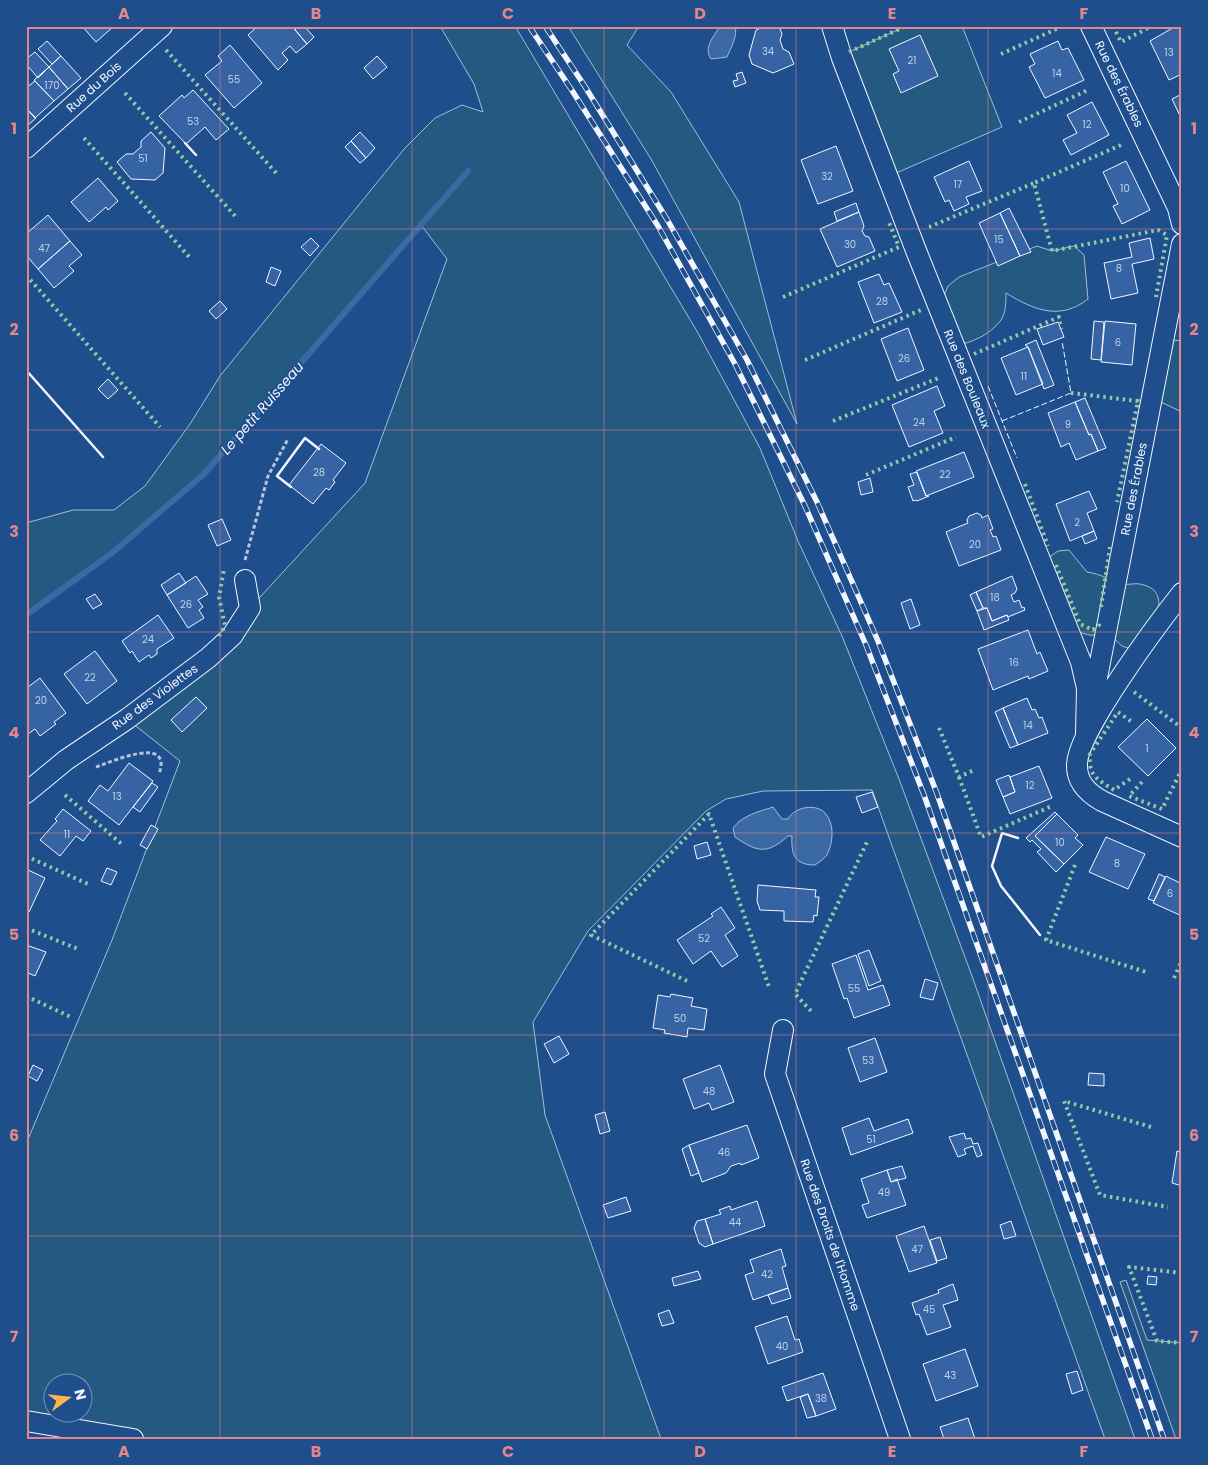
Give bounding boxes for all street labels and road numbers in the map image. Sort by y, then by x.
street label: Rue des Érables [1091,38,1148,130]
street label: Rue du Bois [62,57,125,116]
street label: Rue des Bouleaux [940,327,995,431]
street label: Rue des Érables [1116,441,1151,537]
street label: Rue des Violettes [108,660,201,734]
street label: Rue des Droits de l'Homme [796,1157,865,1313]

